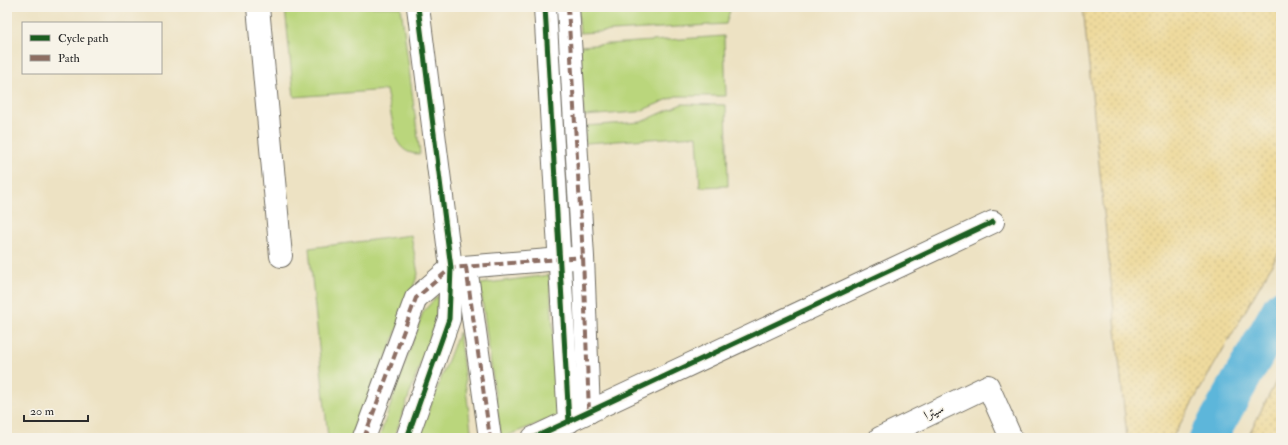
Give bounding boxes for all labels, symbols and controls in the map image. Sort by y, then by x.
legend [22,22,162,74]
text: Cycle path [58,31,109,46]
text: Path [58,51,81,66]
scale bar [24,397,88,423]
street label: سیترا [921,400,947,424]
text: 20 m [30,404,55,419]

